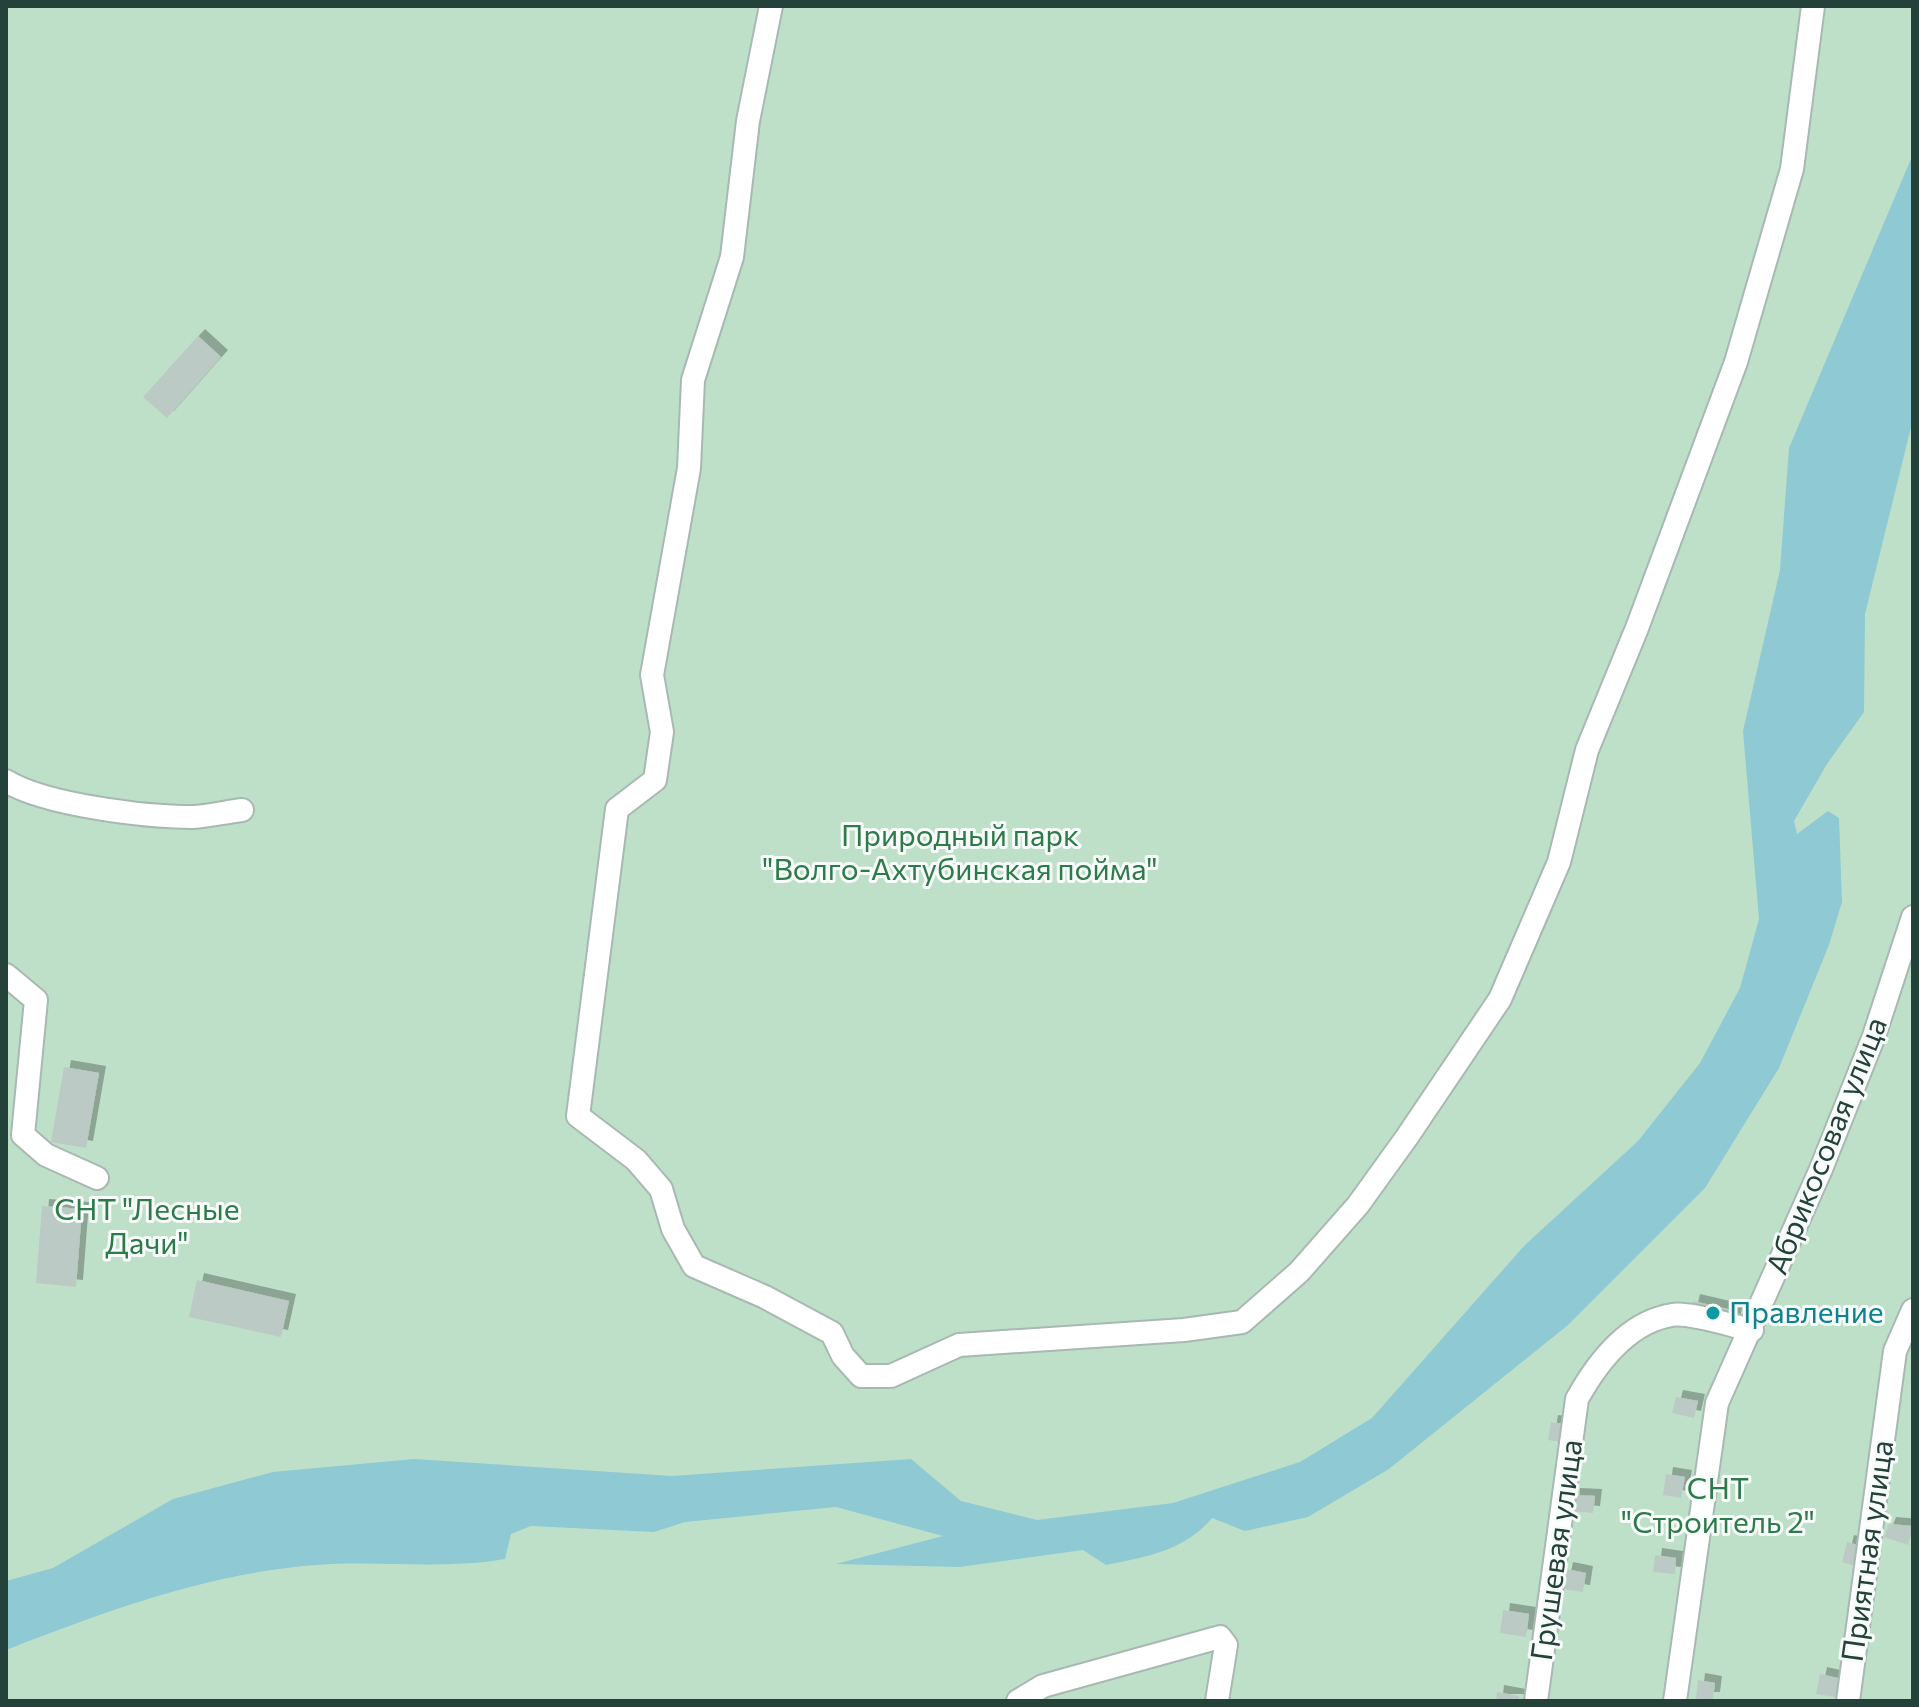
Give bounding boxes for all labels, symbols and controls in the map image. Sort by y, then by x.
park label: Природный парк "Волго-Ахтубинская пойма" [762,815,1158,886]
street label: Абрикосовая улица [1756,1011,1893,1279]
park label: СНТ "Лесные Дачи" [54,1189,240,1260]
place label: Правление [1729,1292,1884,1329]
marker: Правление [1704,1304,1722,1322]
street label: Грушевая улица [1521,1437,1588,1663]
street label: Приятная улица [1832,1438,1899,1664]
park label: СНТ "Строитель 2" [1621,1468,1815,1539]

